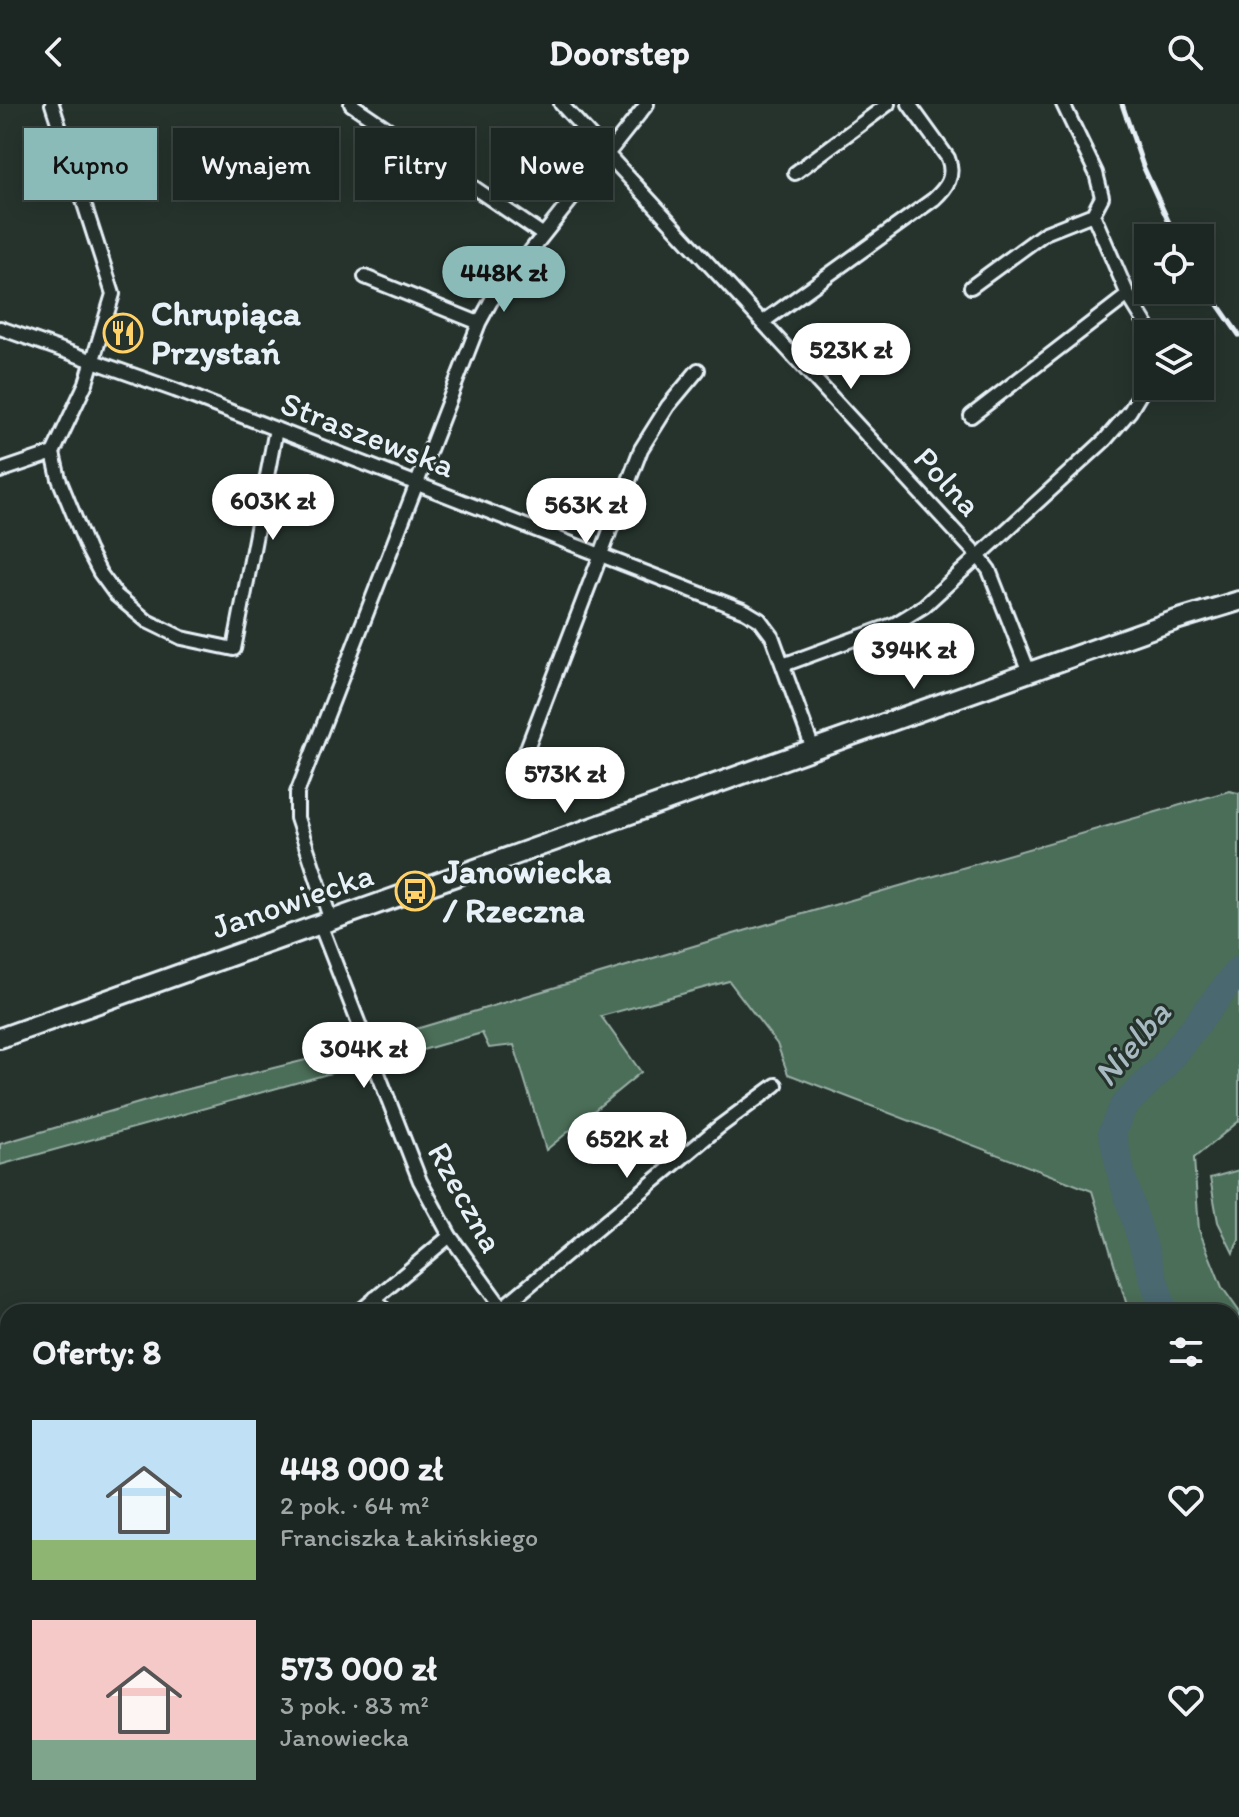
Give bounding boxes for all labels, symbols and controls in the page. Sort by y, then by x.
icon: back [32,30,76,74]
icon: search [1163,30,1207,74]
text: Doorstep [549,31,690,74]
chip: Kupno [24,128,157,200]
chip: Wynajem [173,128,339,200]
chip: Filtry [355,128,475,200]
chip: Nowe [491,128,613,200]
map controls [1134,224,1214,400]
button: locate [1134,224,1214,304]
pin: 448K zł [430,246,578,314]
text: 448K zł [460,256,548,288]
place label: Chrupiąca Przystań [151,293,301,373]
restaurant icon: Chrupiąca Przystań [102,312,144,354]
button: layers [1134,320,1214,400]
pin: 523K zł [777,323,925,391]
text: 523K zł [809,333,893,365]
street label: Straszewska [275,382,461,487]
street label: Polna [905,438,990,525]
pin: 603K zł [199,474,347,542]
pin: 563K zł [512,478,660,546]
text: 603K zł [230,484,316,516]
text: 563K zł [544,488,628,520]
pin: 394K zł [840,623,988,691]
text: 394K zł [871,633,957,665]
pin: 573K zł [491,747,639,815]
text: 573K zł [524,757,606,789]
place label: Janowiecka / Rzeczna [442,851,612,931]
street label: Janowiecka [206,854,378,947]
bus stop icon: Janowiecka / Rzeczna [394,870,436,912]
water label: Nielba [1083,992,1180,1095]
pin: 304K zł [290,1022,438,1090]
text: 304K zł [320,1032,408,1064]
pin: 652K zł [553,1112,701,1180]
text: 652K zł [585,1122,669,1154]
street label: Rzeczna [419,1135,513,1260]
icon: filters [1164,1330,1208,1374]
text: Oferty: 8 [32,1332,161,1373]
text: 448 000 zł [280,1448,443,1489]
icon: home [96,1452,192,1548]
icon: heart [1164,1478,1208,1522]
text: 2 pok. · 64 m² [280,1489,429,1521]
text: Franciszka Łakińskiego [280,1521,538,1553]
text: 573 000 zł [280,1648,437,1689]
icon: home [96,1652,192,1748]
icon: heart [1164,1678,1208,1722]
text: 3 pok. · 83 m² [280,1689,429,1721]
text: Janowiecka [280,1721,409,1753]

